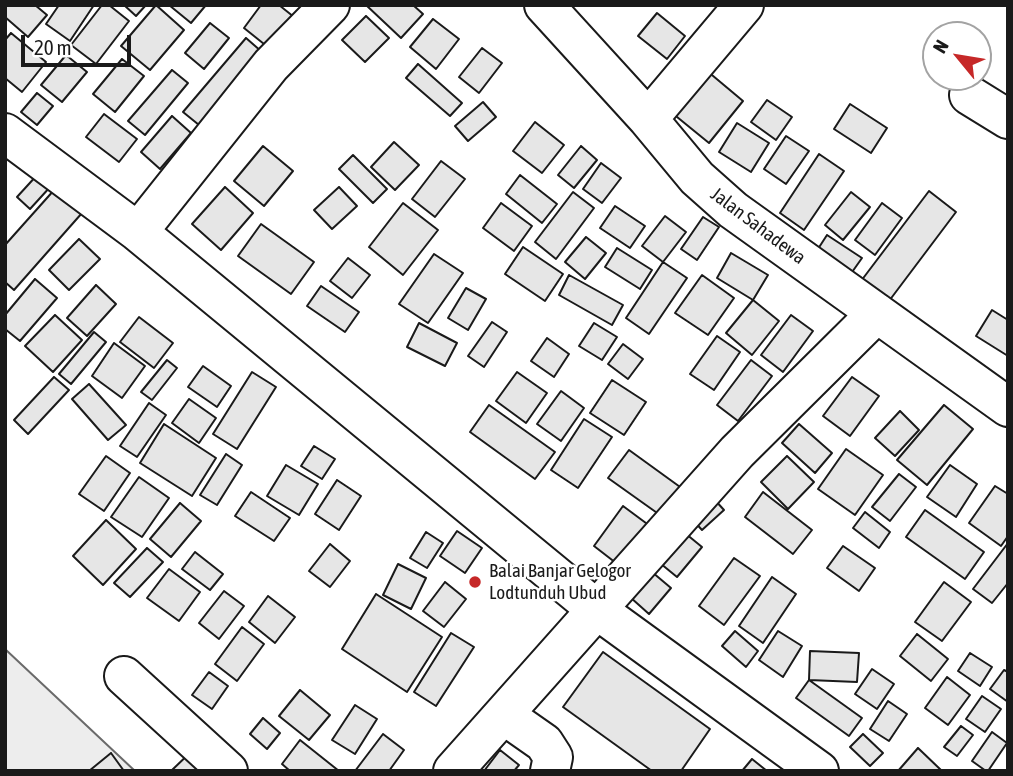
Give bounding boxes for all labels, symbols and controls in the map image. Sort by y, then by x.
scale bar [24,21,135,65]
north arrow [922,21,992,91]
text: 20 m [34,35,72,59]
text: N [928,36,953,57]
street label: Jalan Sahadewa [706,183,810,269]
place label: Balai Banjar Gelogor Lodtunduh Ubud [489,560,631,604]
marker: Balai Banjar Gelogor Lodtunduh Ubud [467,574,483,590]

